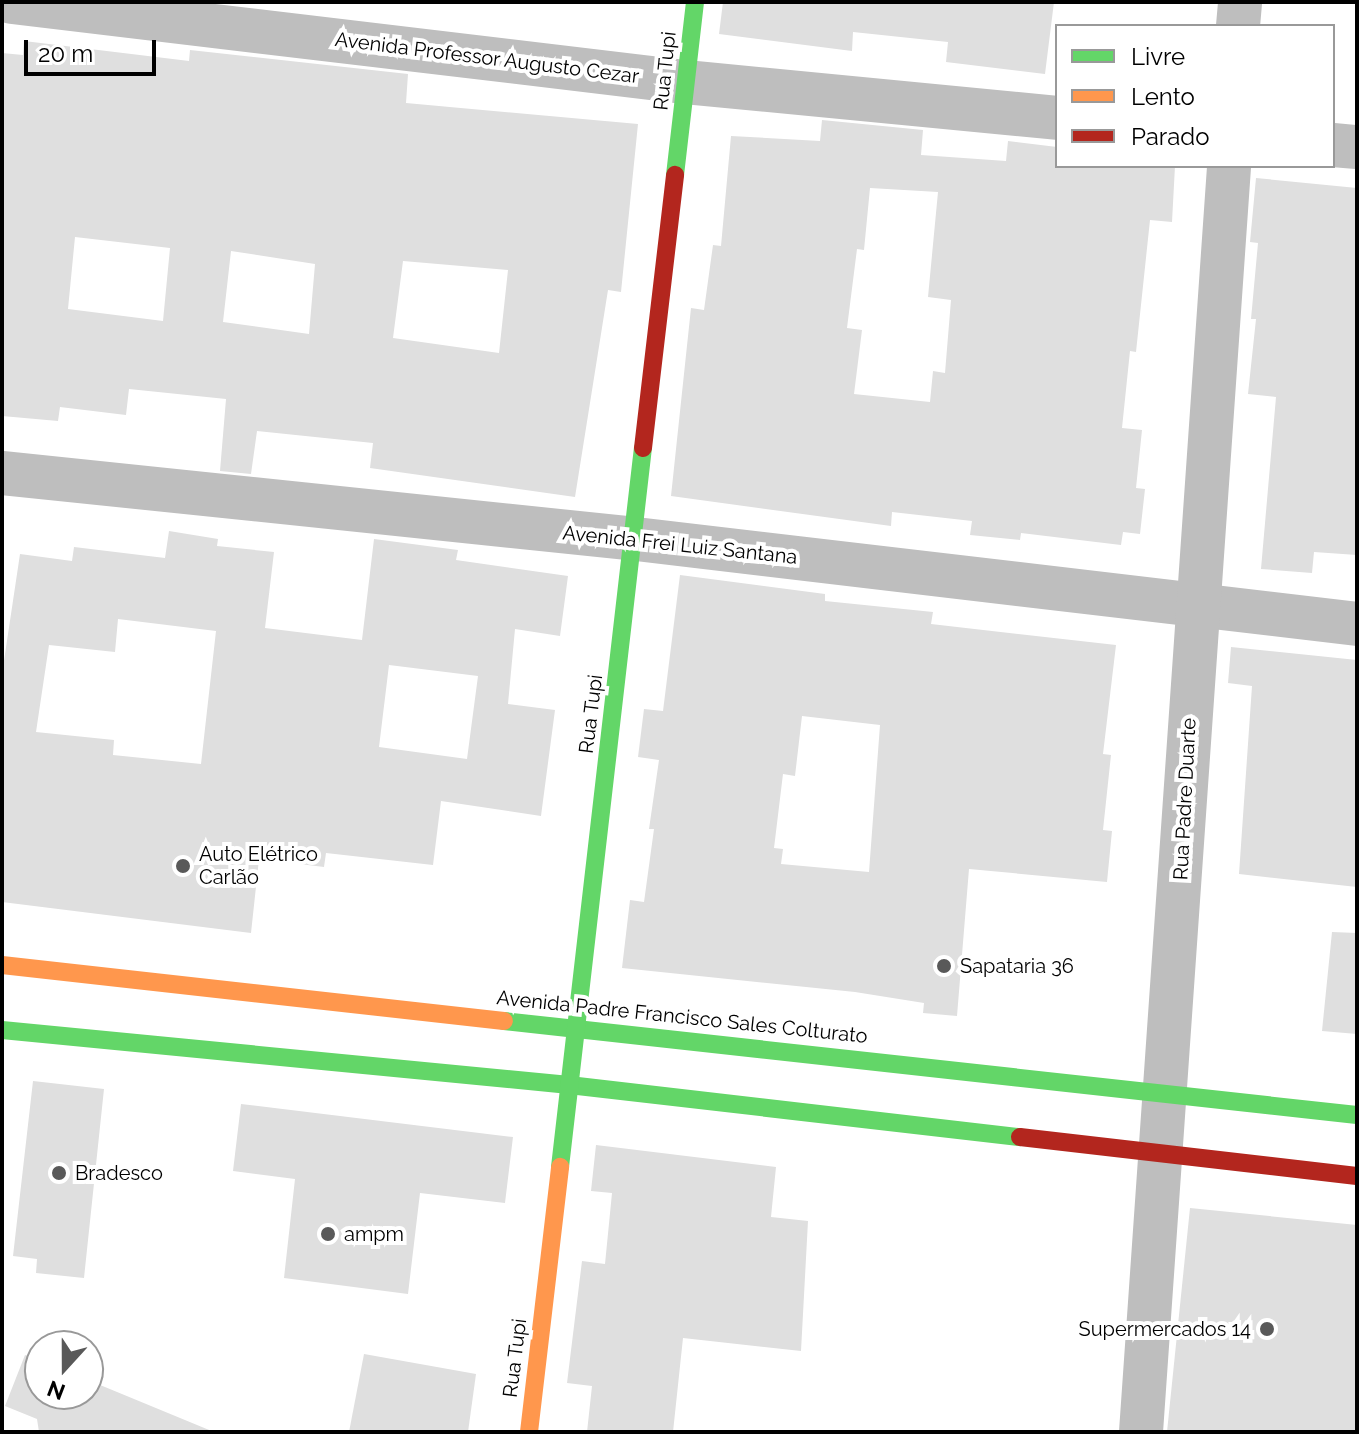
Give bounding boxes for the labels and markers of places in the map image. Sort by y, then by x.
place label: Auto Elétrico Carlão [199,842,318,889]
marker: Auto Elétrico Carlão [174,857,192,875]
place label: Sapataria 36 [960,954,1074,978]
marker: Sapataria 36 [935,957,953,975]
place label: Bradesco [75,1161,163,1185]
marker: Bradesco [50,1164,68,1182]
place label: ampm [344,1222,404,1246]
marker: ampm [319,1225,337,1243]
place label: Supermercados 14 [1079,1317,1251,1341]
marker: Supermercados 14 [1258,1320,1276,1338]

